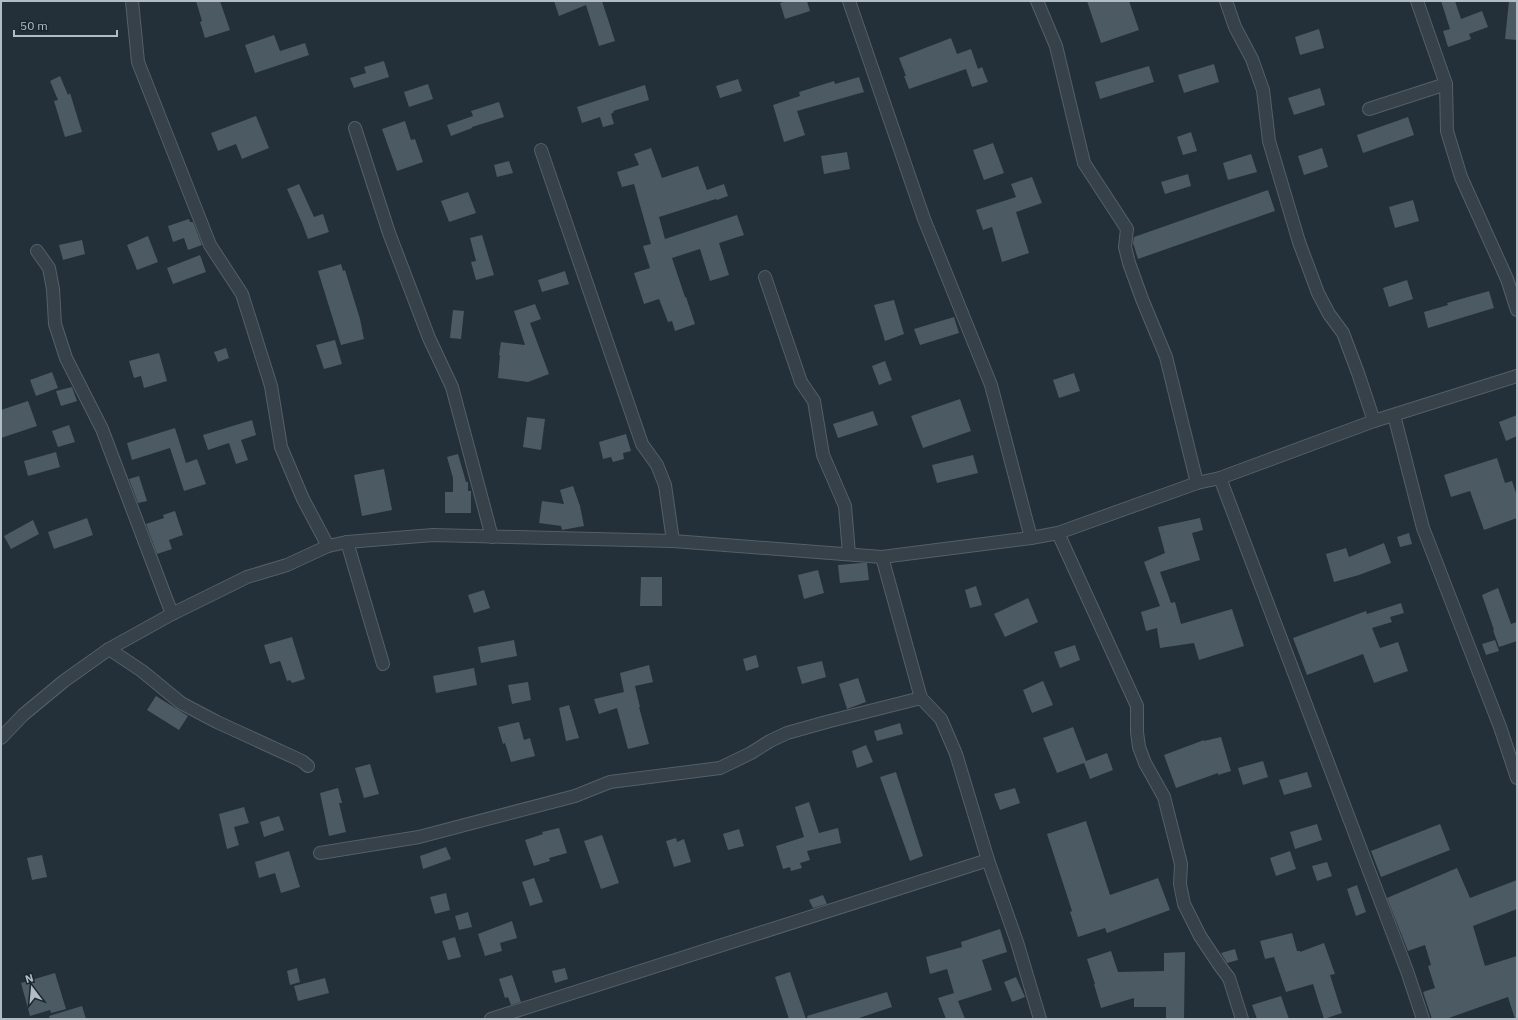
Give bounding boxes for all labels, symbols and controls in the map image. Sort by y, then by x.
scale bar [14,12,117,38]
text: 50 m [20,18,48,33]
north arrow [12,968,52,1008]
text: N [23,971,35,986]

